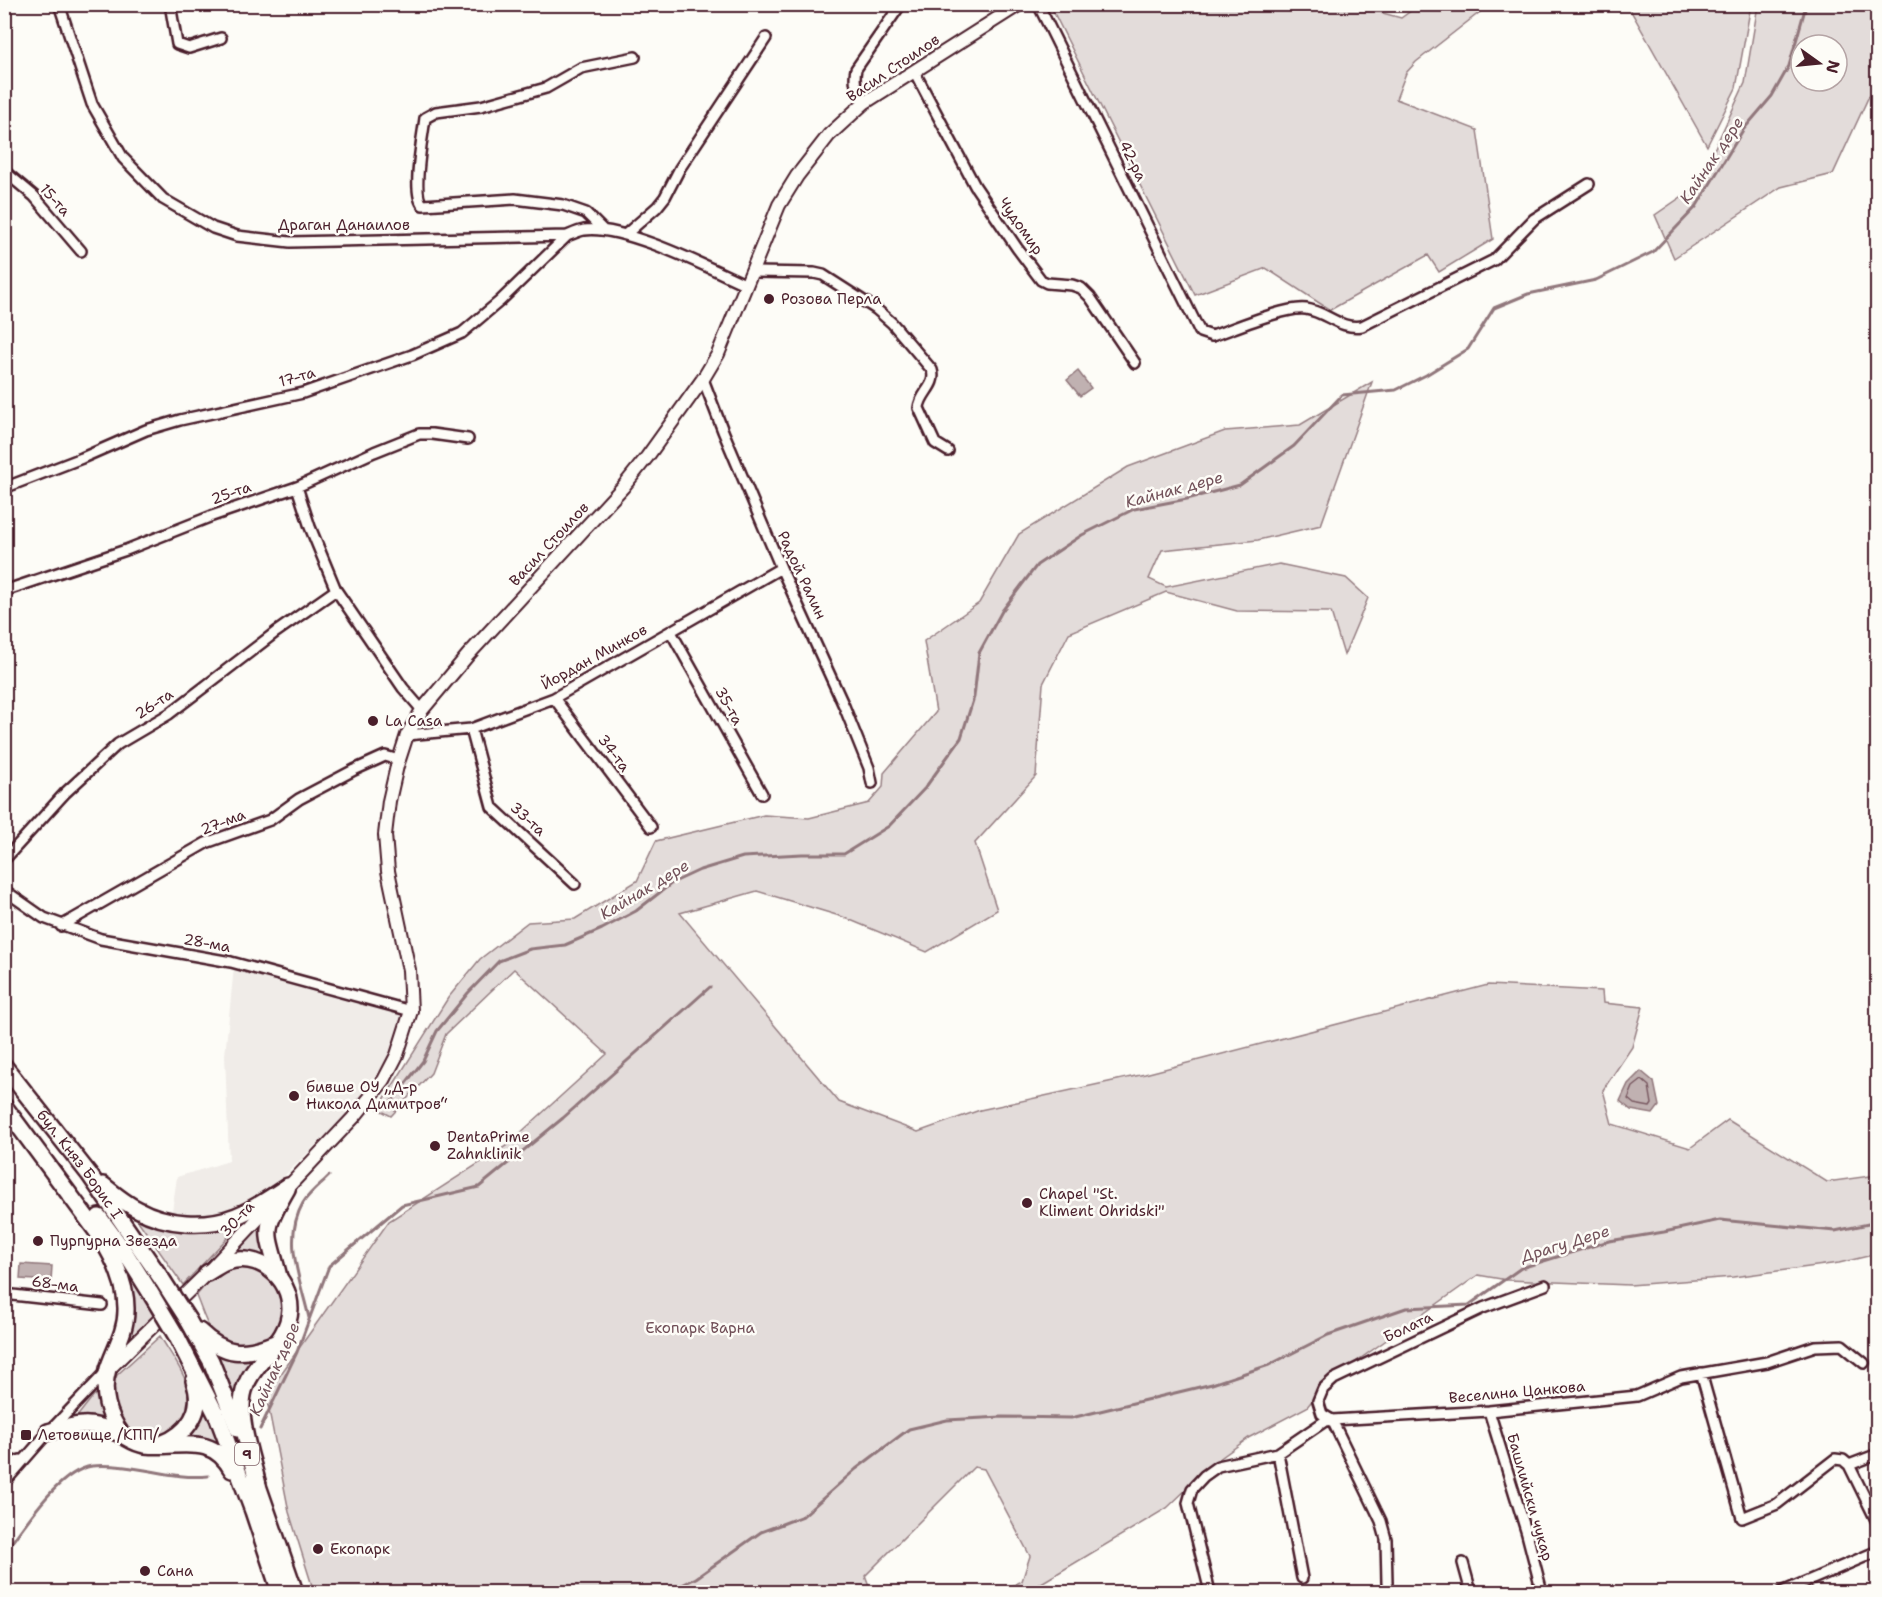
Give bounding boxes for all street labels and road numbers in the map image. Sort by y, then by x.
street label: Васил Стоилов [843,29,943,107]
street label: 42-ра [1115,137,1152,185]
street label: 15-та [35,180,75,221]
street label: Чудомир [994,193,1048,259]
street label: Драган Данаилов [278,215,410,235]
street label: 17-та [276,362,318,392]
street label: 25-та [208,477,254,509]
street label: Васил Стоилов [505,498,593,590]
street label: Радой Ралин [773,528,831,622]
street label: Йордан Минков [537,619,651,694]
street label: 35-та [710,683,748,729]
street label: 26-та [131,684,178,724]
street label: 34-та [593,730,635,776]
street label: 33-та [506,797,551,841]
street label: 27-ма [198,804,249,840]
street label: 28-ма [182,929,233,957]
street label: бул. Княз Борис I [32,1105,127,1223]
street label: 30-та [215,1196,259,1241]
street label: 68-ма [30,1271,80,1297]
street label: Болата [1380,1307,1436,1347]
street label: Веселина Цанкова [1448,1376,1587,1408]
street label: Башлийски чукар [1502,1431,1558,1563]
road number: 9 [235,1443,259,1465]

